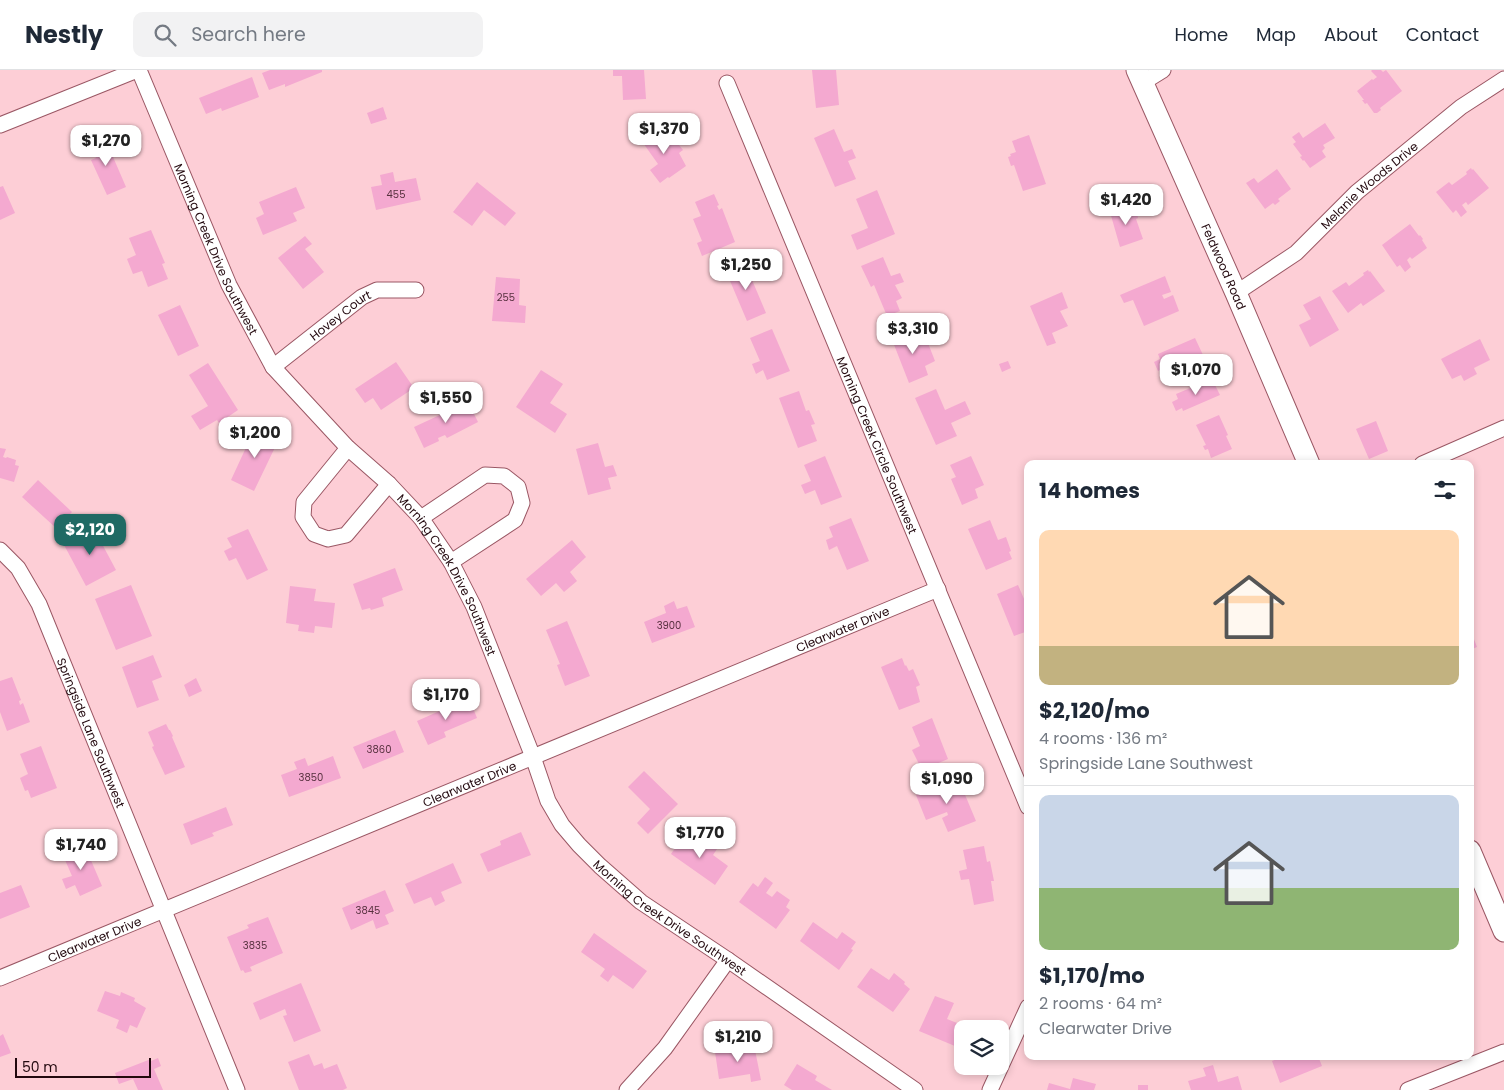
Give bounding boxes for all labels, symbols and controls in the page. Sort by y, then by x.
search box [133,12,483,57]
text: Nestly [25,18,103,51]
icon: search [151,21,179,49]
text: Search here [191,21,306,48]
text: Home [1174,22,1228,47]
text: Map [1256,22,1296,47]
text: About [1324,22,1378,47]
text: Contact [1406,22,1479,47]
pin: $1,370 [623,112,705,155]
text: $1,370 [639,117,689,140]
pin: $1,270 [65,124,147,167]
text: $1,270 [81,129,131,152]
street label: Melanie Woods Drive [1316,137,1421,233]
street label: Morning Creek Drive Southwest [171,161,262,337]
pin: $1,420 [1085,184,1167,226]
house number: 455 [387,187,405,202]
text: $1,420 [1100,188,1152,211]
street label: Feldwood Road [1198,221,1251,312]
pin: $1,250 [705,248,787,291]
text: $1,250 [720,253,772,276]
street label: Hovey Court [306,286,373,344]
house number: 255 [497,290,515,305]
pin: $3,310 [872,312,954,355]
text: $3,310 [888,317,938,340]
street label: Morning Creek Circle Southwest [833,354,922,536]
pin: $1,070 [1155,354,1237,396]
text: $1,070 [1171,358,1221,381]
pin: $1,550 [405,382,487,424]
text: $1,550 [420,386,472,409]
pin: $1,200 [214,416,296,459]
text: $1,200 [229,421,281,444]
text: 14 homes [1039,476,1140,505]
icon: filters [1431,476,1459,504]
street label: Morning Creek Drive Southwest [394,490,501,658]
pin: $2,120 [49,514,131,556]
text: $2,120 [65,518,115,541]
icon: home [1204,562,1294,652]
street label: Clearwater Drive [793,602,892,656]
house number: 3900 [657,618,681,633]
street label: Springside Lane Southwest [53,655,130,810]
pin: $1,170 [405,678,487,721]
text: $1,170 [423,683,469,706]
text: $2,120/mo [1039,696,1150,725]
text: 4 rooms · 136 m² [1039,727,1167,750]
house number: 3860 [367,742,391,757]
text: Springside Lane Southwest [1039,752,1253,775]
street label: Clearwater Drive [420,756,519,810]
pin: $1,090 [906,762,988,805]
text: $1,090 [921,767,973,790]
house number: 3850 [299,770,323,785]
pin: $1,770 [659,816,741,859]
text: $1,770 [676,821,724,844]
pin: $1,740 [40,828,122,871]
icon: home [1204,828,1294,918]
text: $1,740 [56,833,106,856]
street label: Morning Creek Drive Southwest [590,856,750,979]
house number: 3845 [356,903,380,918]
street label: Clearwater Drive [45,912,144,966]
house number: 3835 [243,938,267,953]
text: $1,170/mo [1039,961,1145,990]
text: 2 rooms · 64 m² [1039,992,1162,1015]
text: Clearwater Drive [1039,1017,1172,1040]
pin: $1,210 [697,1020,779,1063]
map controls [954,1020,1009,1075]
button: layers [954,1020,1009,1075]
text: $1,210 [715,1025,761,1048]
scale bar [15,1055,151,1078]
text: 50 m [22,1057,58,1077]

